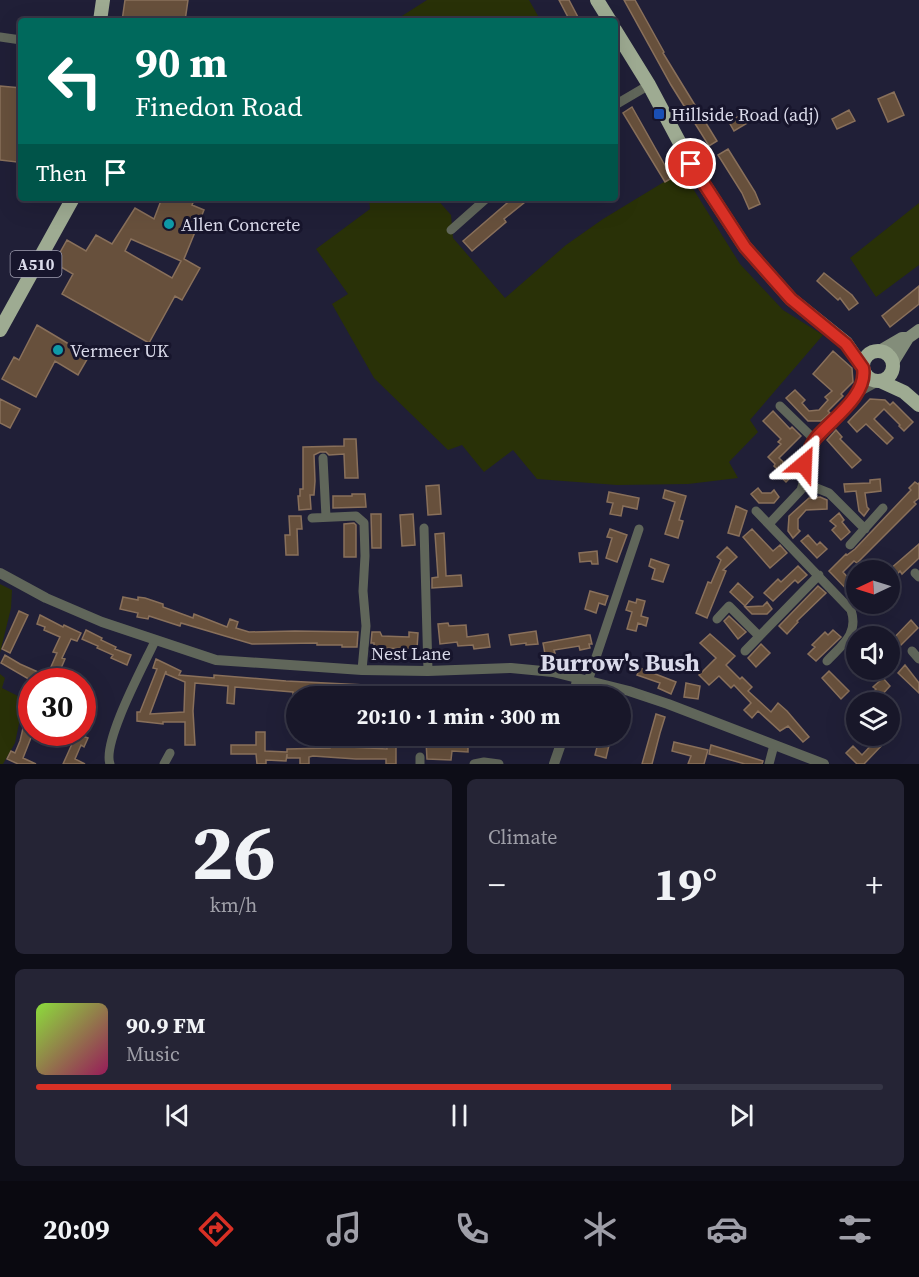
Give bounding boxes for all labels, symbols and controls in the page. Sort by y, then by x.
text: 90 m [135,33,228,91]
icon: left [36,42,114,120]
text: Finedon Road [135,88,302,125]
place label: Hillside Road (adj) [671,102,820,127]
marker: Hillside Road (adj) [652,107,666,121]
pin [665,138,716,189]
icon: arrive [674,147,707,180]
icon: arrive [99,156,132,189]
text: Then [36,158,87,188]
place label: Allen Concrete [181,212,301,237]
marker: Allen Concrete [162,217,176,231]
road number: A510 [10,251,62,277]
place label: Vermeer UK [70,338,169,363]
marker: Vermeer UK [51,343,65,357]
position arrow [772,432,836,496]
north arrow [846,560,900,614]
map controls [846,560,900,746]
button: sound [846,626,900,680]
street label: Nest Lane [371,641,451,666]
district label: Burrow's Bush [540,646,700,679]
speed limit sign: 30 [18,668,96,746]
button: layers [846,692,900,746]
text: 20:10 · 1 min · 300 m [357,701,560,731]
text: 26 [191,798,276,905]
text: Climate [488,823,557,851]
text: 19° [654,853,717,915]
text: − [488,862,506,907]
text: + [865,862,883,907]
text: km/h [210,891,257,919]
text: 90.9 FM [126,1010,205,1040]
text: Music [126,1040,180,1068]
icon: previous [161,1099,194,1132]
icon: pause [443,1099,476,1132]
icon: next [725,1099,758,1132]
icon: directions [195,1208,237,1250]
icon: music [323,1208,365,1250]
icon: phone [451,1208,493,1250]
icon: climate [579,1208,621,1250]
icon: car [706,1208,748,1250]
icon: filters [834,1208,876,1250]
text: 20:09 [43,1211,110,1248]

